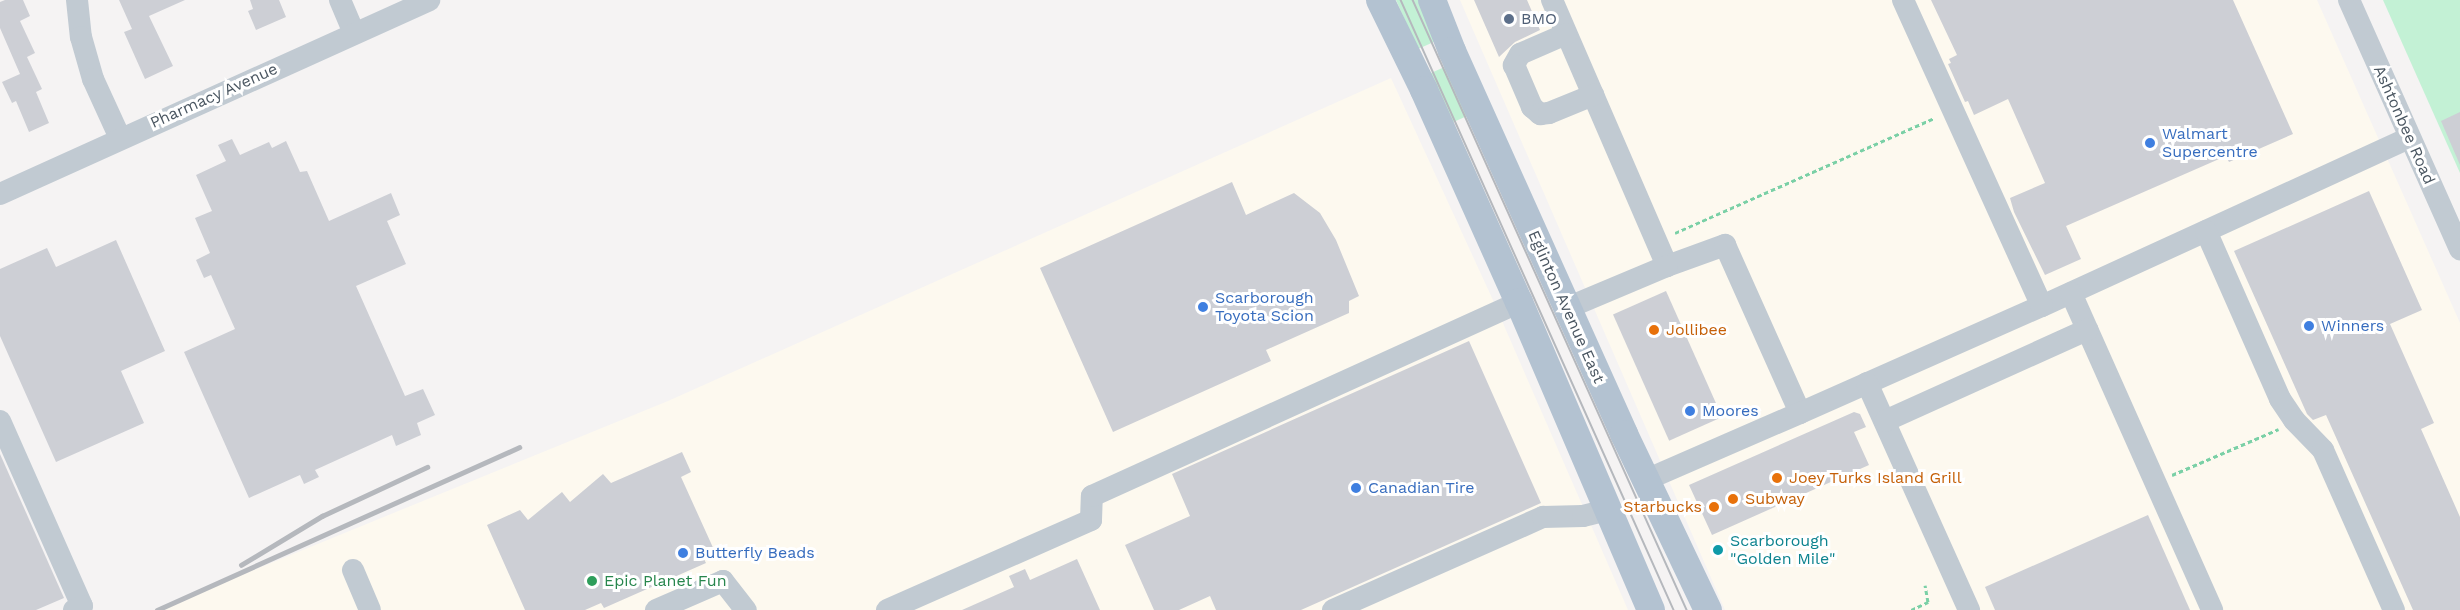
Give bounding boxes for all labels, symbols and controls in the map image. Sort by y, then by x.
place label: BMO [1521,9,1557,29]
marker: BMO [1502,12,1516,26]
street label: Pharmacy Avenue [147,59,281,133]
street label: Ashtonbee Road [2369,63,2439,187]
place label: Walmart Supercentre [2162,124,2258,162]
marker: Walmart Supercentre [2143,136,2157,150]
street label: Eglinton Avenue East [1524,227,1608,387]
place label: Scarborough Toyota Scion [1215,288,1314,326]
marker: Scarborough Toyota Scion [1196,300,1210,314]
place label: Winners [2321,316,2384,336]
marker: Winners [2302,319,2316,333]
place label: Jollibee [1666,320,1727,340]
marker: Jollibee [1647,323,1661,337]
place label: Moores [1702,401,1759,421]
marker: Moores [1683,404,1697,418]
place label: Joey Turks Island Grill [1789,468,1962,488]
marker: Joey Turks Island Grill [1770,471,1784,485]
place label: Canadian Tire [1368,478,1475,498]
marker: Canadian Tire [1349,481,1363,495]
place label: Subway [1745,489,1805,509]
marker: Subway [1726,492,1740,506]
place label: Starbucks [1623,497,1702,517]
marker: Starbucks [1707,500,1721,514]
place label: Scarborough "Golden Mile" [1730,531,1835,569]
place label: Butterfly Beads [695,543,815,563]
marker: Scarborough "Golden Mile" [1711,543,1725,557]
marker: Butterfly Beads [676,546,690,560]
place label: Epic Planet Fun [604,571,727,591]
marker: Epic Planet Fun [585,574,599,588]

